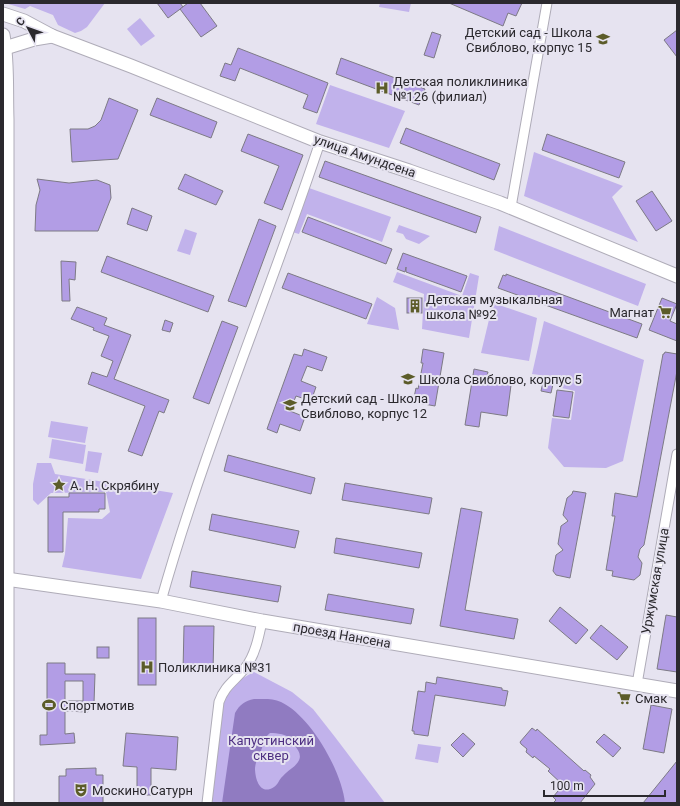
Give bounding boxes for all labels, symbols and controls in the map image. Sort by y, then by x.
north arrow [8,8,48,48]
text: С [14,15,28,29]
place label: Детский сад - Школа Свиблово, корпус 15 [465,25,592,55]
school or university icon: Детский сад - Школа Свиблово, корпус 15 [595,31,611,47]
place label: Детская поликлиника №126 (филиал) [393,74,528,104]
hospital icon: Детская поликлиника №126 (филиал) [374,80,390,96]
street label: улица Амундсена [312,132,418,180]
place label: Детская музыкальная школа №92 [426,292,562,322]
building icon: Детская музыкальная школа №92 [407,298,423,314]
supermarket icon: Магнат [657,304,673,320]
place label: Магнат [609,305,654,320]
school or university icon: Школа Свиблово, корпус 5 [400,371,416,387]
place label: Школа Свиблово, корпус 5 [419,372,582,387]
place label: Детский сад - Школа Свиблово, корпус 12 [301,391,428,421]
school or university icon: Детский сад - Школа Свиблово, корпус 12 [282,397,298,413]
place icon: А. Н. Скрябину [51,477,67,493]
place label: А. Н. Скрябину [70,478,159,493]
street label: Уржумская улица [638,527,672,635]
street label: проезд Нансена [292,619,392,651]
hospital icon: Поликлиника №31 [139,659,155,675]
place label: Поликлиника №31 [158,660,272,675]
supermarket icon: Смак [616,690,632,706]
place label: Смак [635,691,667,706]
sports icon: Спортмотив [41,697,57,713]
place label: Спортмотив [60,698,135,713]
park label: Капустинский сквер [228,733,314,763]
scale bar [544,772,665,798]
text: 100 m [550,779,584,793]
theatre icon: Москино Сатурн [73,782,89,798]
place label: Москино Сатурн [92,783,193,798]

